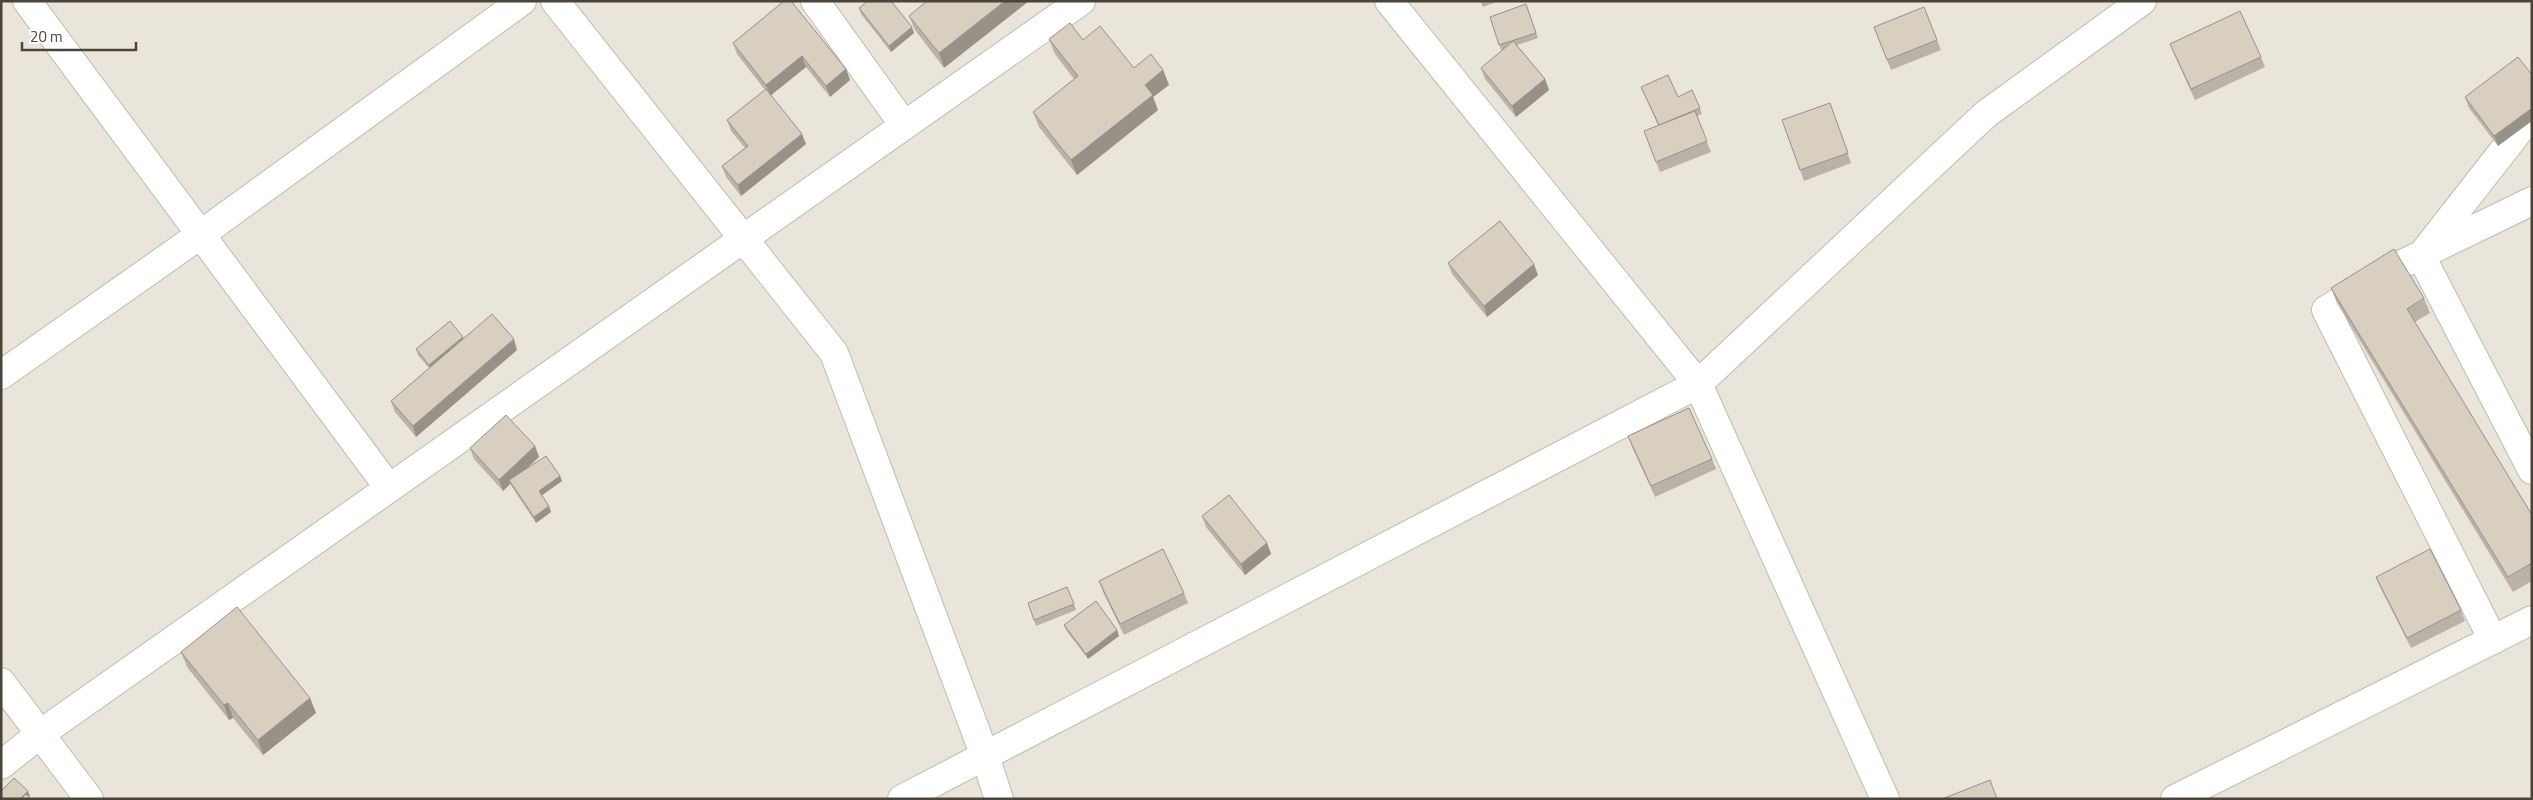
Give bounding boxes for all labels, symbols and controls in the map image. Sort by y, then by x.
scale bar [22,20,136,52]
text: 20 m [30,25,63,48]

